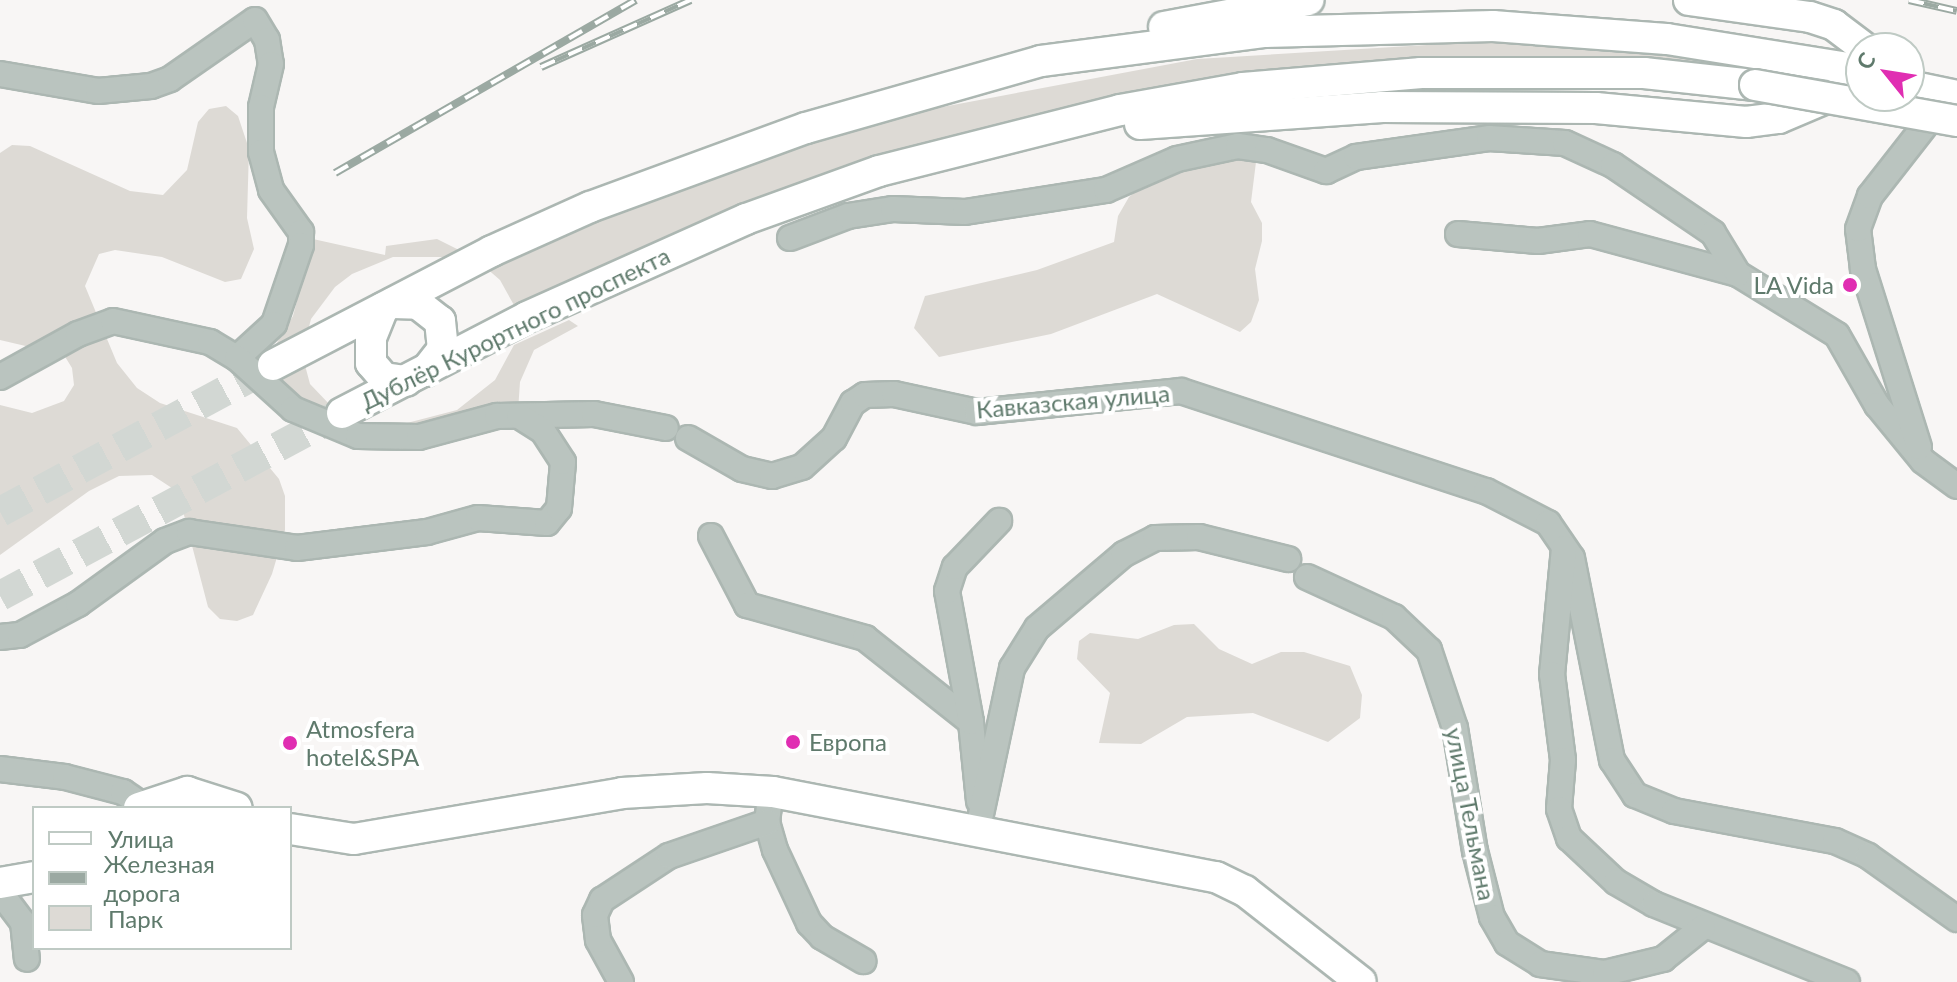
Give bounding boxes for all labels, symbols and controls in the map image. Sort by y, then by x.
north arrow [1845,32,1925,112]
text: С [1850,48,1881,74]
street label: Дублёр Курортного проспекта [356,240,674,416]
place label: LA Vida [1752,271,1834,299]
marker: LA Vida [1841,276,1859,294]
street label: Кавказская улица [975,378,1171,424]
place label: Atmosfera hotel&SPA [306,715,419,771]
street label: улица Тельмана [1440,725,1502,903]
place label: Европа [809,728,887,756]
marker: Европа [784,733,802,751]
marker: Atmosfera hotel&SPA [281,734,299,752]
legend [32,806,292,950]
text: Улица [108,824,174,853]
text: Железная дорога [103,849,215,907]
text: Парк [108,904,163,933]

